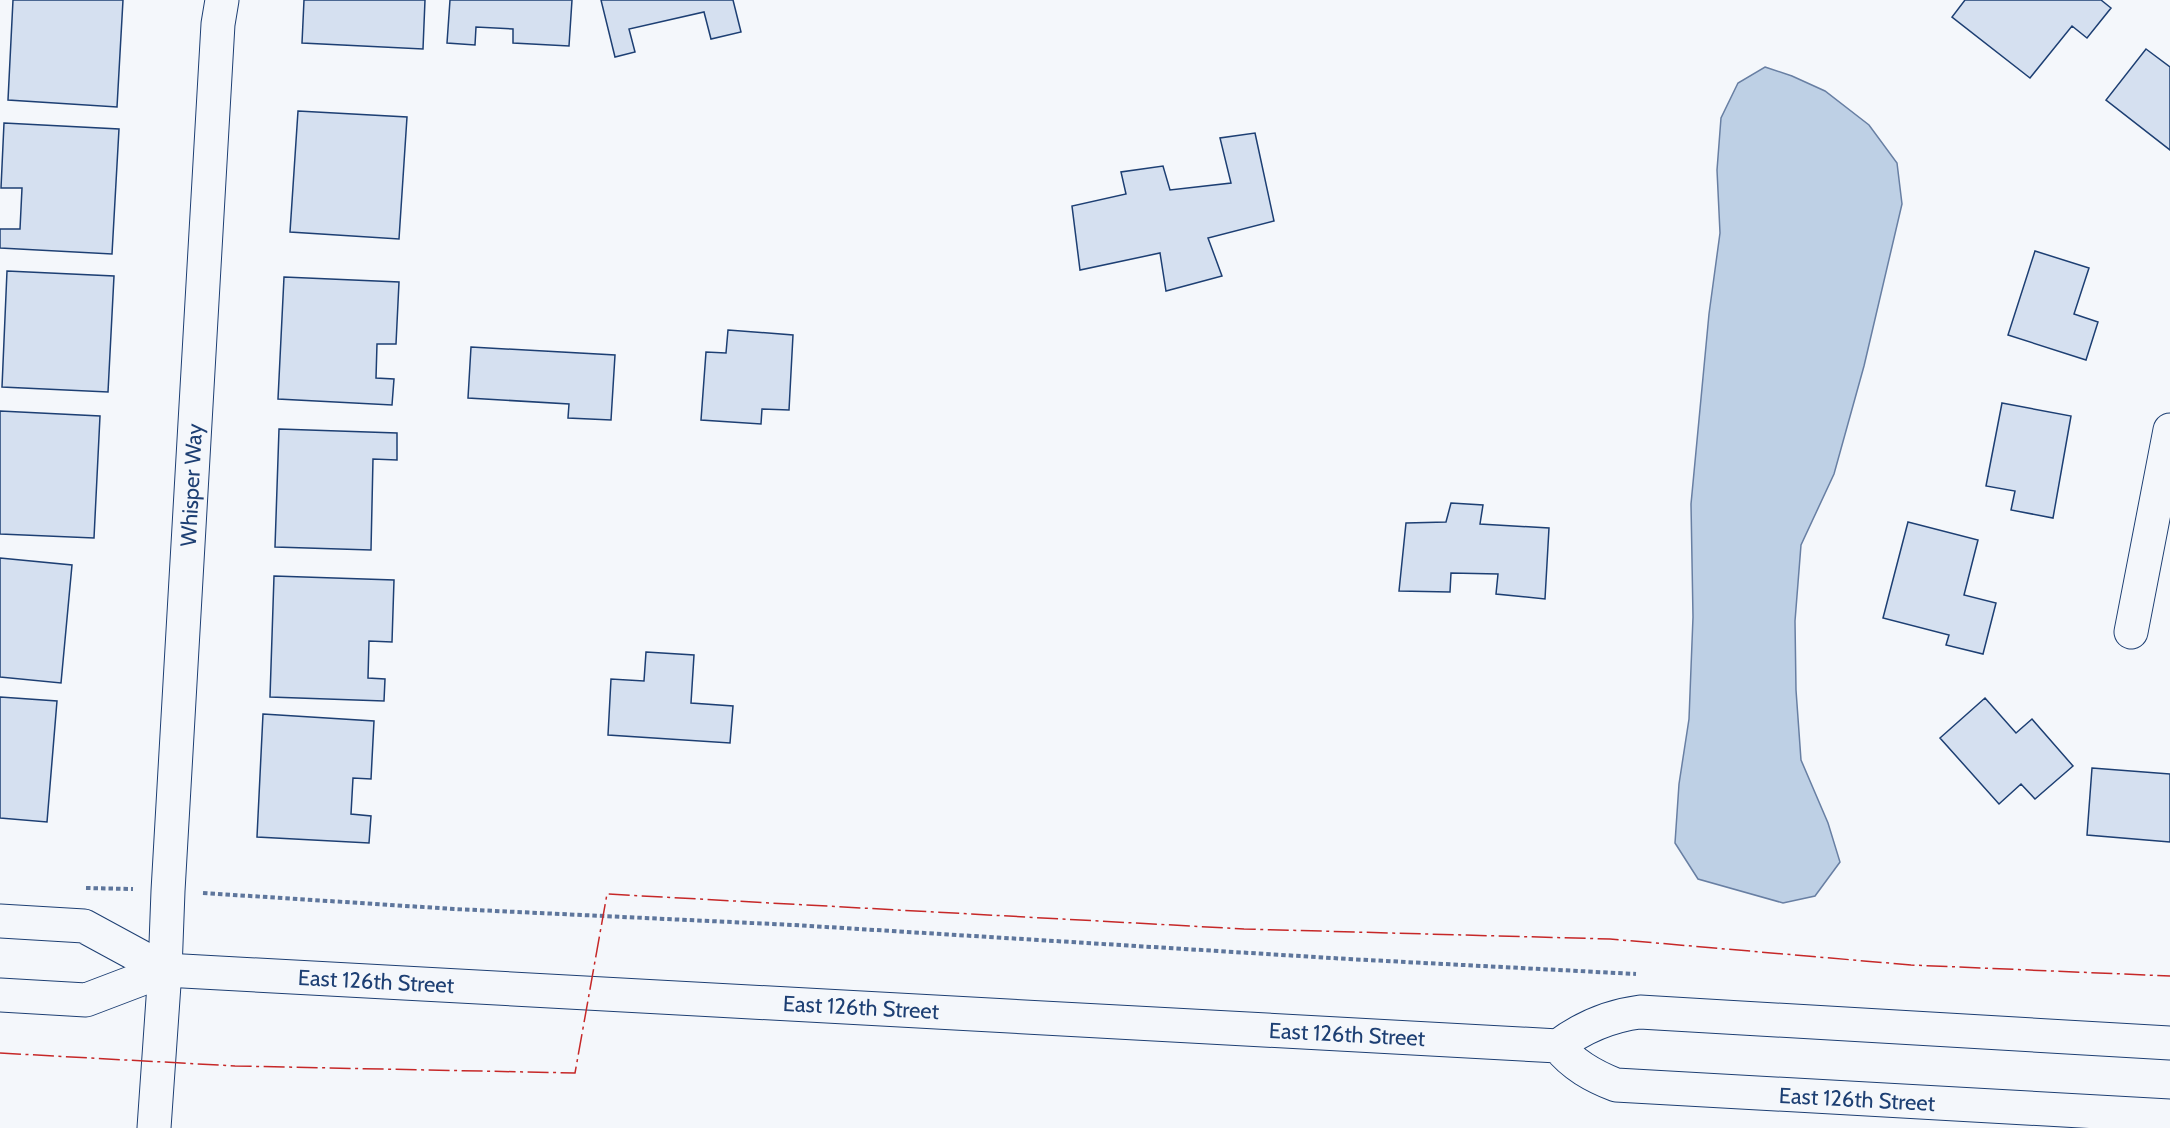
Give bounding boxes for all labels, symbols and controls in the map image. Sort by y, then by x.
street label: Whisper Way [175,423,208,547]
street label: East 126th Street [297,964,455,999]
street label: East 126th Street [782,990,940,1025]
street label: East 126th Street [1268,1017,1426,1052]
street label: East 126th Street [1778,1082,1936,1117]

